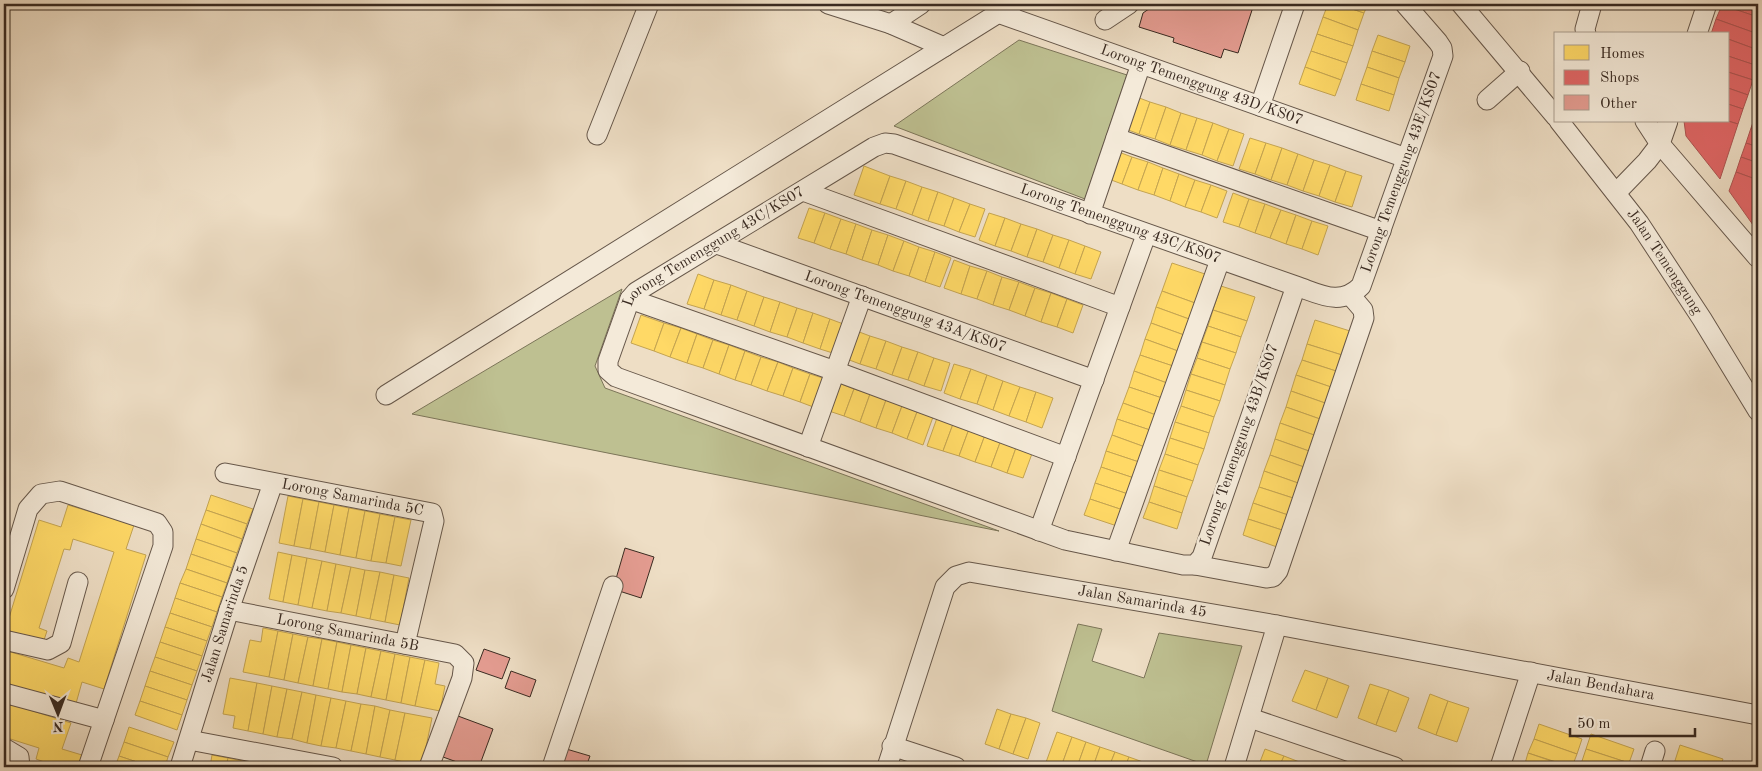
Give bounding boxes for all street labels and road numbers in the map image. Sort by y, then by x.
street label: Lorong Temenggung 43D/KS07 [1098,42,1305,128]
street label: Lorong Temenggung 43E/KS07 [1359,70,1444,275]
street label: Lorong Temenggung 43C/KS07 [1018,182,1223,266]
street label: Lorong Temenggung 43C/KS07 [621,184,807,308]
street label: Jalan Temenggung [1624,206,1705,317]
street label: Lorong Temenggung 43A/KS07 [802,269,1008,355]
street label: Lorong Temenggung 43B/KS07 [1198,342,1282,548]
street label: Lorong Samarinda 5C [280,477,425,519]
street label: Jalan Samarinda 5 [199,564,251,684]
street label: Jalan Samarinda 45 [1077,583,1208,620]
street label: Lorong Samarinda 5B [275,612,420,654]
street label: Jalan Bendahara [1546,668,1656,703]

